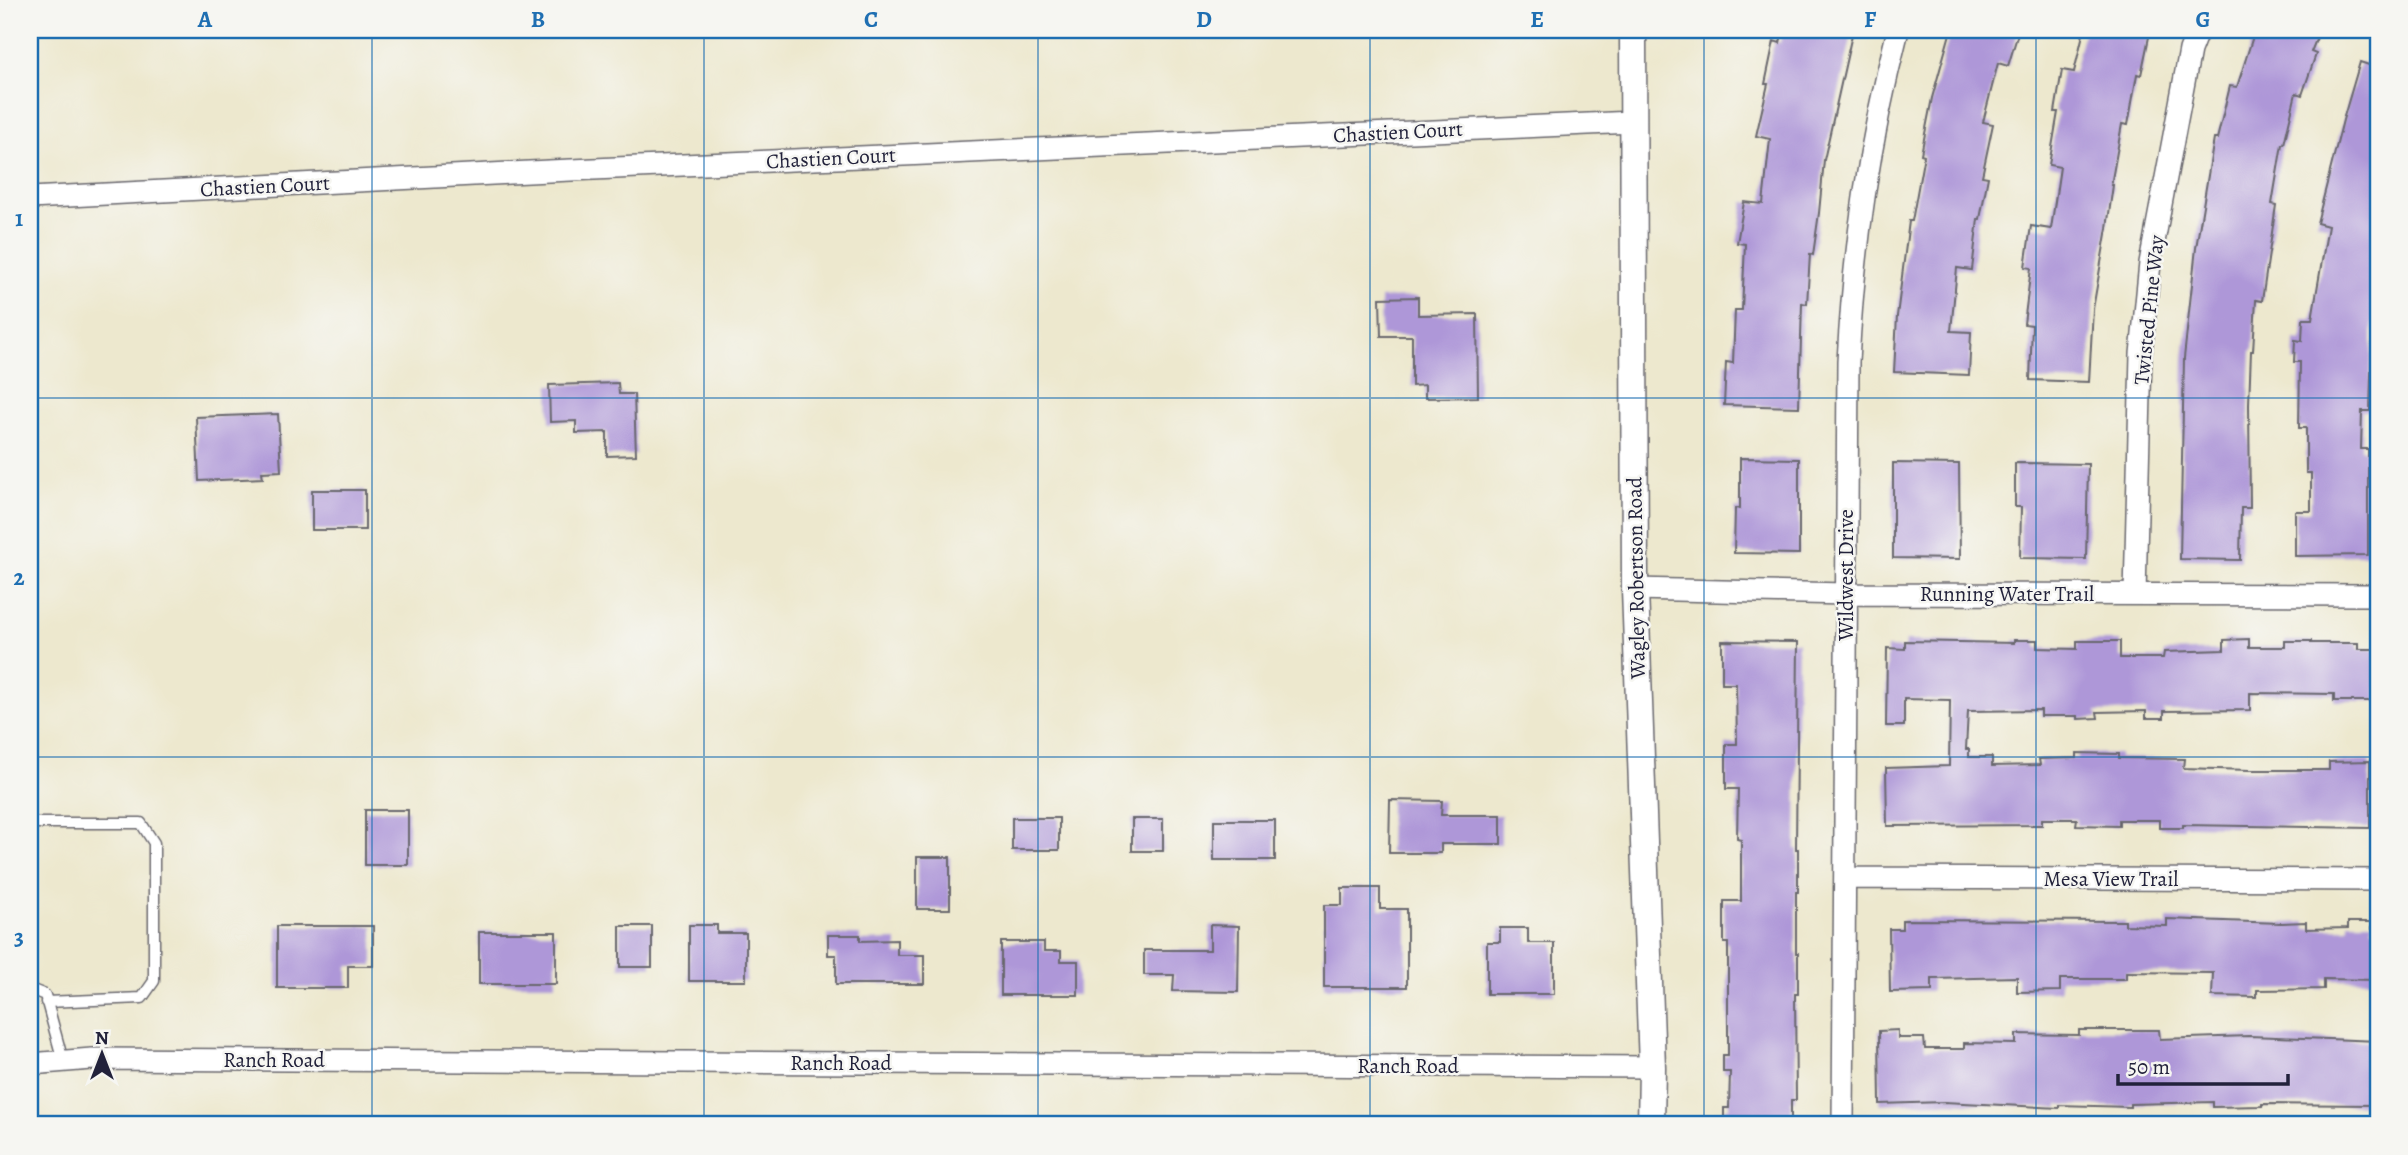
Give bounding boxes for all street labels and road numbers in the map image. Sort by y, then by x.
street label: Chastien Court [1332,115,1464,149]
street label: Chastien Court [765,141,897,175]
street label: Chastien Court [199,169,331,203]
street label: Twisted Pine Way [2127,233,2171,386]
street label: Wagley Robertson Road [1620,476,1652,680]
street label: Wildwest Drive [1832,509,1860,642]
street label: Running Water Trail [1920,580,2094,608]
street label: Mesa View Trail [2044,865,2178,893]
street label: Ranch Road [223,1046,326,1074]
street label: Ranch Road [790,1049,893,1077]
street label: Ranch Road [1357,1052,1460,1080]

